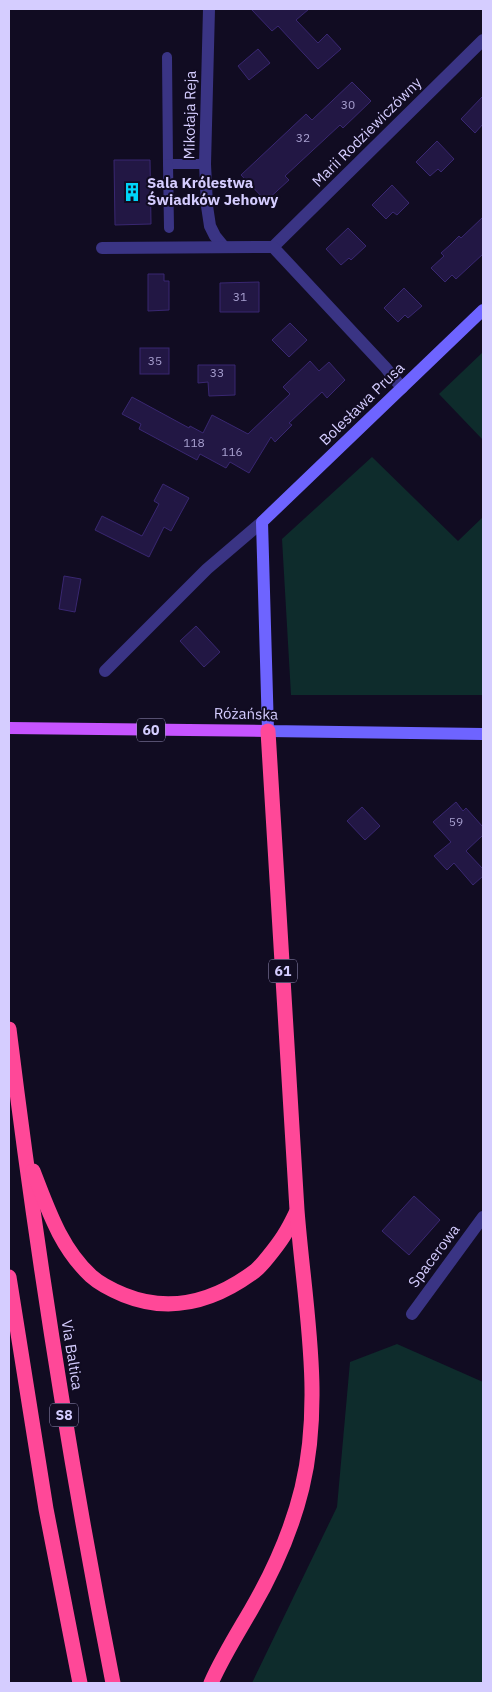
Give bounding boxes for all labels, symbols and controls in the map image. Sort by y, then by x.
street label: Mikołaja Reja [179,70,200,160]
street label: Marii Rodziewiczówny [308,72,426,190]
house number: 30 [341,97,355,112]
house number: 32 [296,130,310,145]
place label: Sala Królestwa Świadków Jehowy [147,173,278,209]
building icon: Sala Królestwa Świadków Jehowy [121,181,143,203]
house number: 31 [233,289,247,304]
house number: 35 [148,353,162,368]
street label: Bolesława Prusa [315,358,408,449]
house number: 33 [210,365,224,380]
house number: 118 [183,435,205,450]
house number: 116 [221,444,243,459]
street label: Różańska [214,703,278,724]
road number: 60 [137,718,165,742]
house number: 59 [449,814,463,829]
road number: 61 [269,959,297,982]
street label: Spacerowa [404,1220,464,1291]
street label: Via Baltica [58,1318,87,1391]
road number: S8 [50,1404,78,1426]

